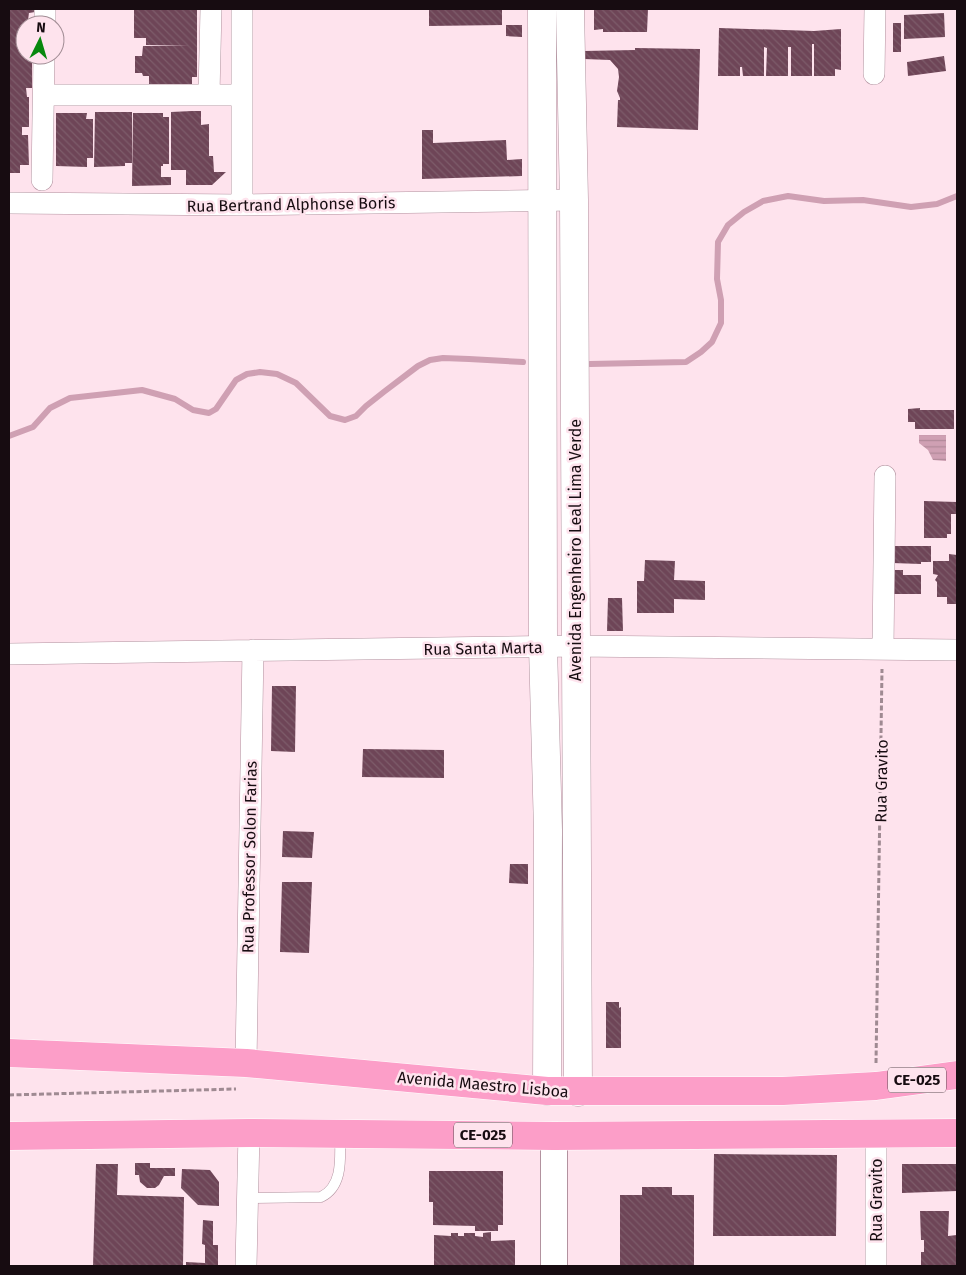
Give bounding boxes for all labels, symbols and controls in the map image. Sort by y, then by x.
north arrow [15,15,65,65]
text: N [36,19,46,36]
street label: Rua Bertrand Alphonse Boris [186,193,396,216]
street label: Avenida Engenheiro Leal Lima Verde [566,419,585,681]
street label: Rua Santa Marta [423,638,543,659]
street label: Rua Gravito [871,739,892,823]
street label: Rua Professor Solon Farias [238,761,261,953]
street label: Avenida Maestro Lisboa [397,1068,569,1101]
road number: CE-025 [888,1068,946,1092]
road number: CE-025 [454,1122,512,1148]
street label: Rua Gravito [867,1158,886,1242]

